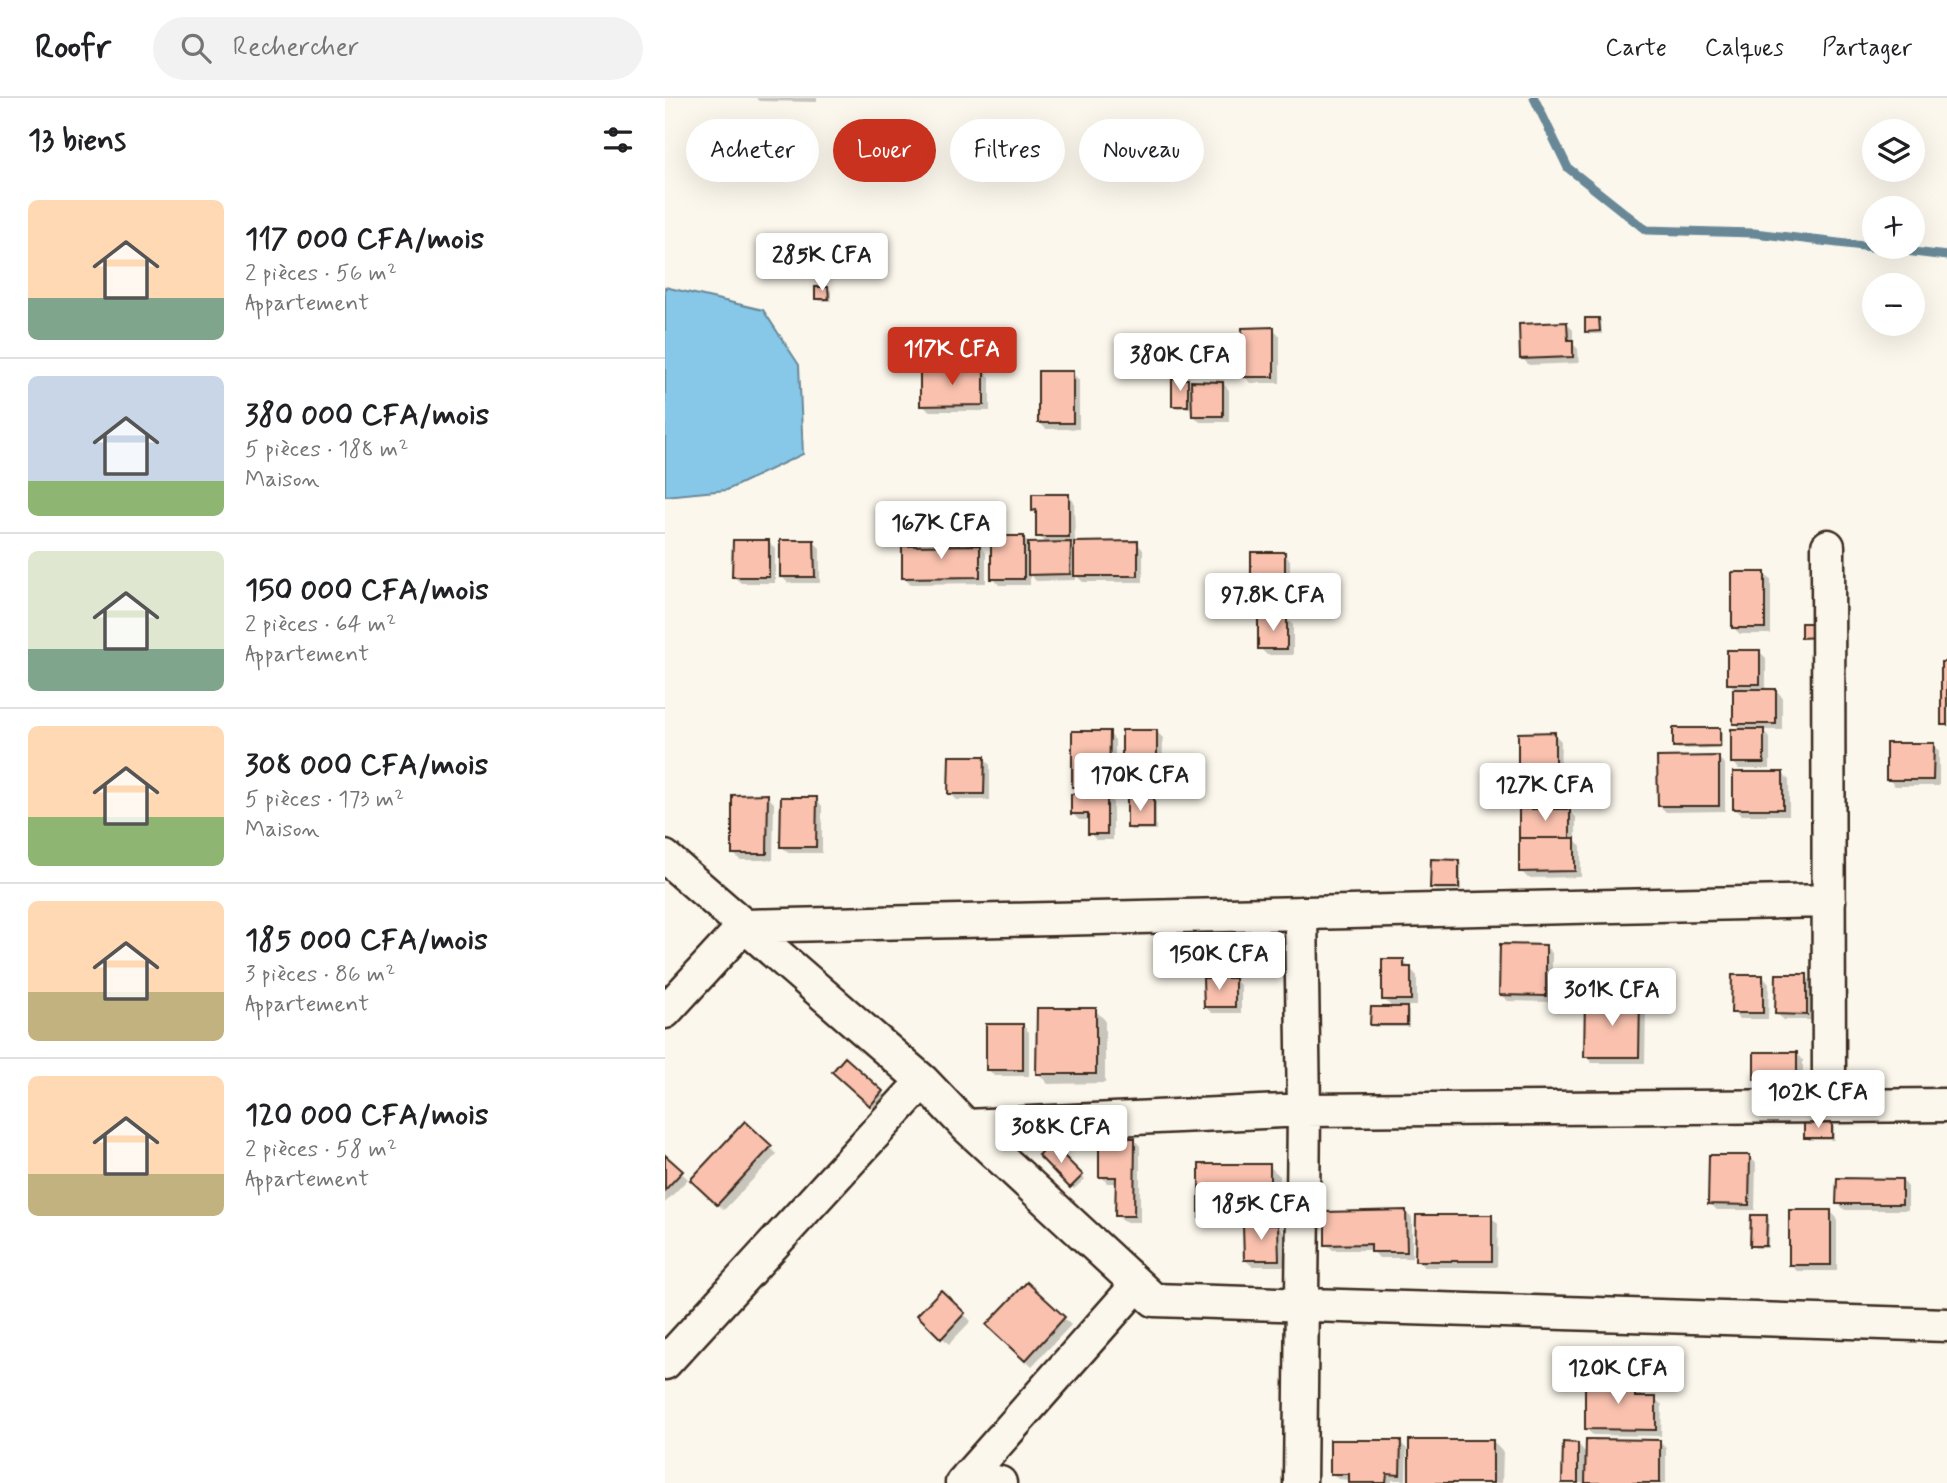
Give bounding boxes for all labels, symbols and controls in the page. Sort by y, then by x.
search box [153,17,643,80]
text: Roofr [35,26,111,70]
icon: search [177,29,215,67]
text: Rechercher [233,31,359,65]
text: Carte [1605,33,1667,64]
text: Calques [1705,33,1784,64]
text: Partager [1822,33,1912,64]
chip: Acheter [686,119,819,182]
chip: Louer [833,119,936,182]
chip: Filtres [950,119,1065,182]
chip: Nouveau [1079,119,1204,182]
map controls [1862,119,1925,336]
button: layers [1862,119,1925,182]
text: 13 biens [28,121,126,160]
icon: filters [599,121,637,159]
button: + [1862,196,1925,259]
text: 117 000 CFA/mois [245,220,484,259]
icon: home [84,228,168,312]
pin: 285K CFA [750,234,894,293]
text: 285K CFA [772,241,872,271]
text: 2 pièces · 56 m² [245,259,397,289]
button: − [1862,273,1925,336]
text: Appartement [245,289,369,319]
pin: 117K CFA [880,328,1024,387]
pin: 380K CFA [1108,334,1252,393]
text: 117K CFA [904,335,1000,365]
text: 380K CFA [1130,341,1230,371]
text: 380 000 CFA/mois [245,396,489,435]
icon: home [84,404,168,488]
text: 5 pièces · 188 m² [245,435,408,465]
text: Maison [245,465,320,495]
pin: 167K CFA [869,502,1013,561]
text: 167K CFA [891,509,991,539]
text: 150 000 CFA/mois [245,571,489,610]
pin: 97.8K CFA [1193,574,1353,633]
icon: home [84,579,168,663]
text: 97.8K CFA [1221,581,1325,611]
text: 2 pièces · 64 m² [245,610,396,640]
text: Appartement [245,640,369,670]
text: 308 000 CFA/mois [245,746,488,785]
icon: home [84,754,168,838]
pin: 170K CFA [1068,754,1212,813]
text: 170K CFA [1090,761,1190,791]
pin: 127K CFA [1473,764,1617,823]
text: 127K CFA [1496,771,1594,801]
text: 5 pièces · 173 m² [245,785,404,815]
text: Maison [245,815,320,845]
text: 185 000 CFA/mois [245,921,488,960]
icon: home [84,929,168,1013]
pin: 150K CFA [1147,932,1291,992]
text: 150K CFA [1169,940,1269,970]
text: 3 pièces · 86 m² [245,960,395,990]
pin: 301K CFA [1540,968,1684,1028]
text: 301K CFA [1564,976,1660,1006]
text: Appartement [245,990,369,1020]
pin: 102K CFA [1746,1070,1890,1130]
text: 102K CFA [1768,1078,1868,1108]
text: 120 000 CFA/mois [245,1096,489,1135]
icon: home [84,1104,168,1188]
pin: 308K CFA [989,1105,1133,1165]
text: 308K CFA [1011,1113,1111,1143]
text: 2 pièces · 58 m² [245,1135,397,1165]
text: Appartement [245,1165,369,1195]
pin: 185K CFA [1189,1182,1333,1242]
text: 185K CFA [1211,1190,1311,1220]
pin: 120K CFA [1546,1346,1690,1406]
text: 120K CFA [1568,1354,1668,1384]

